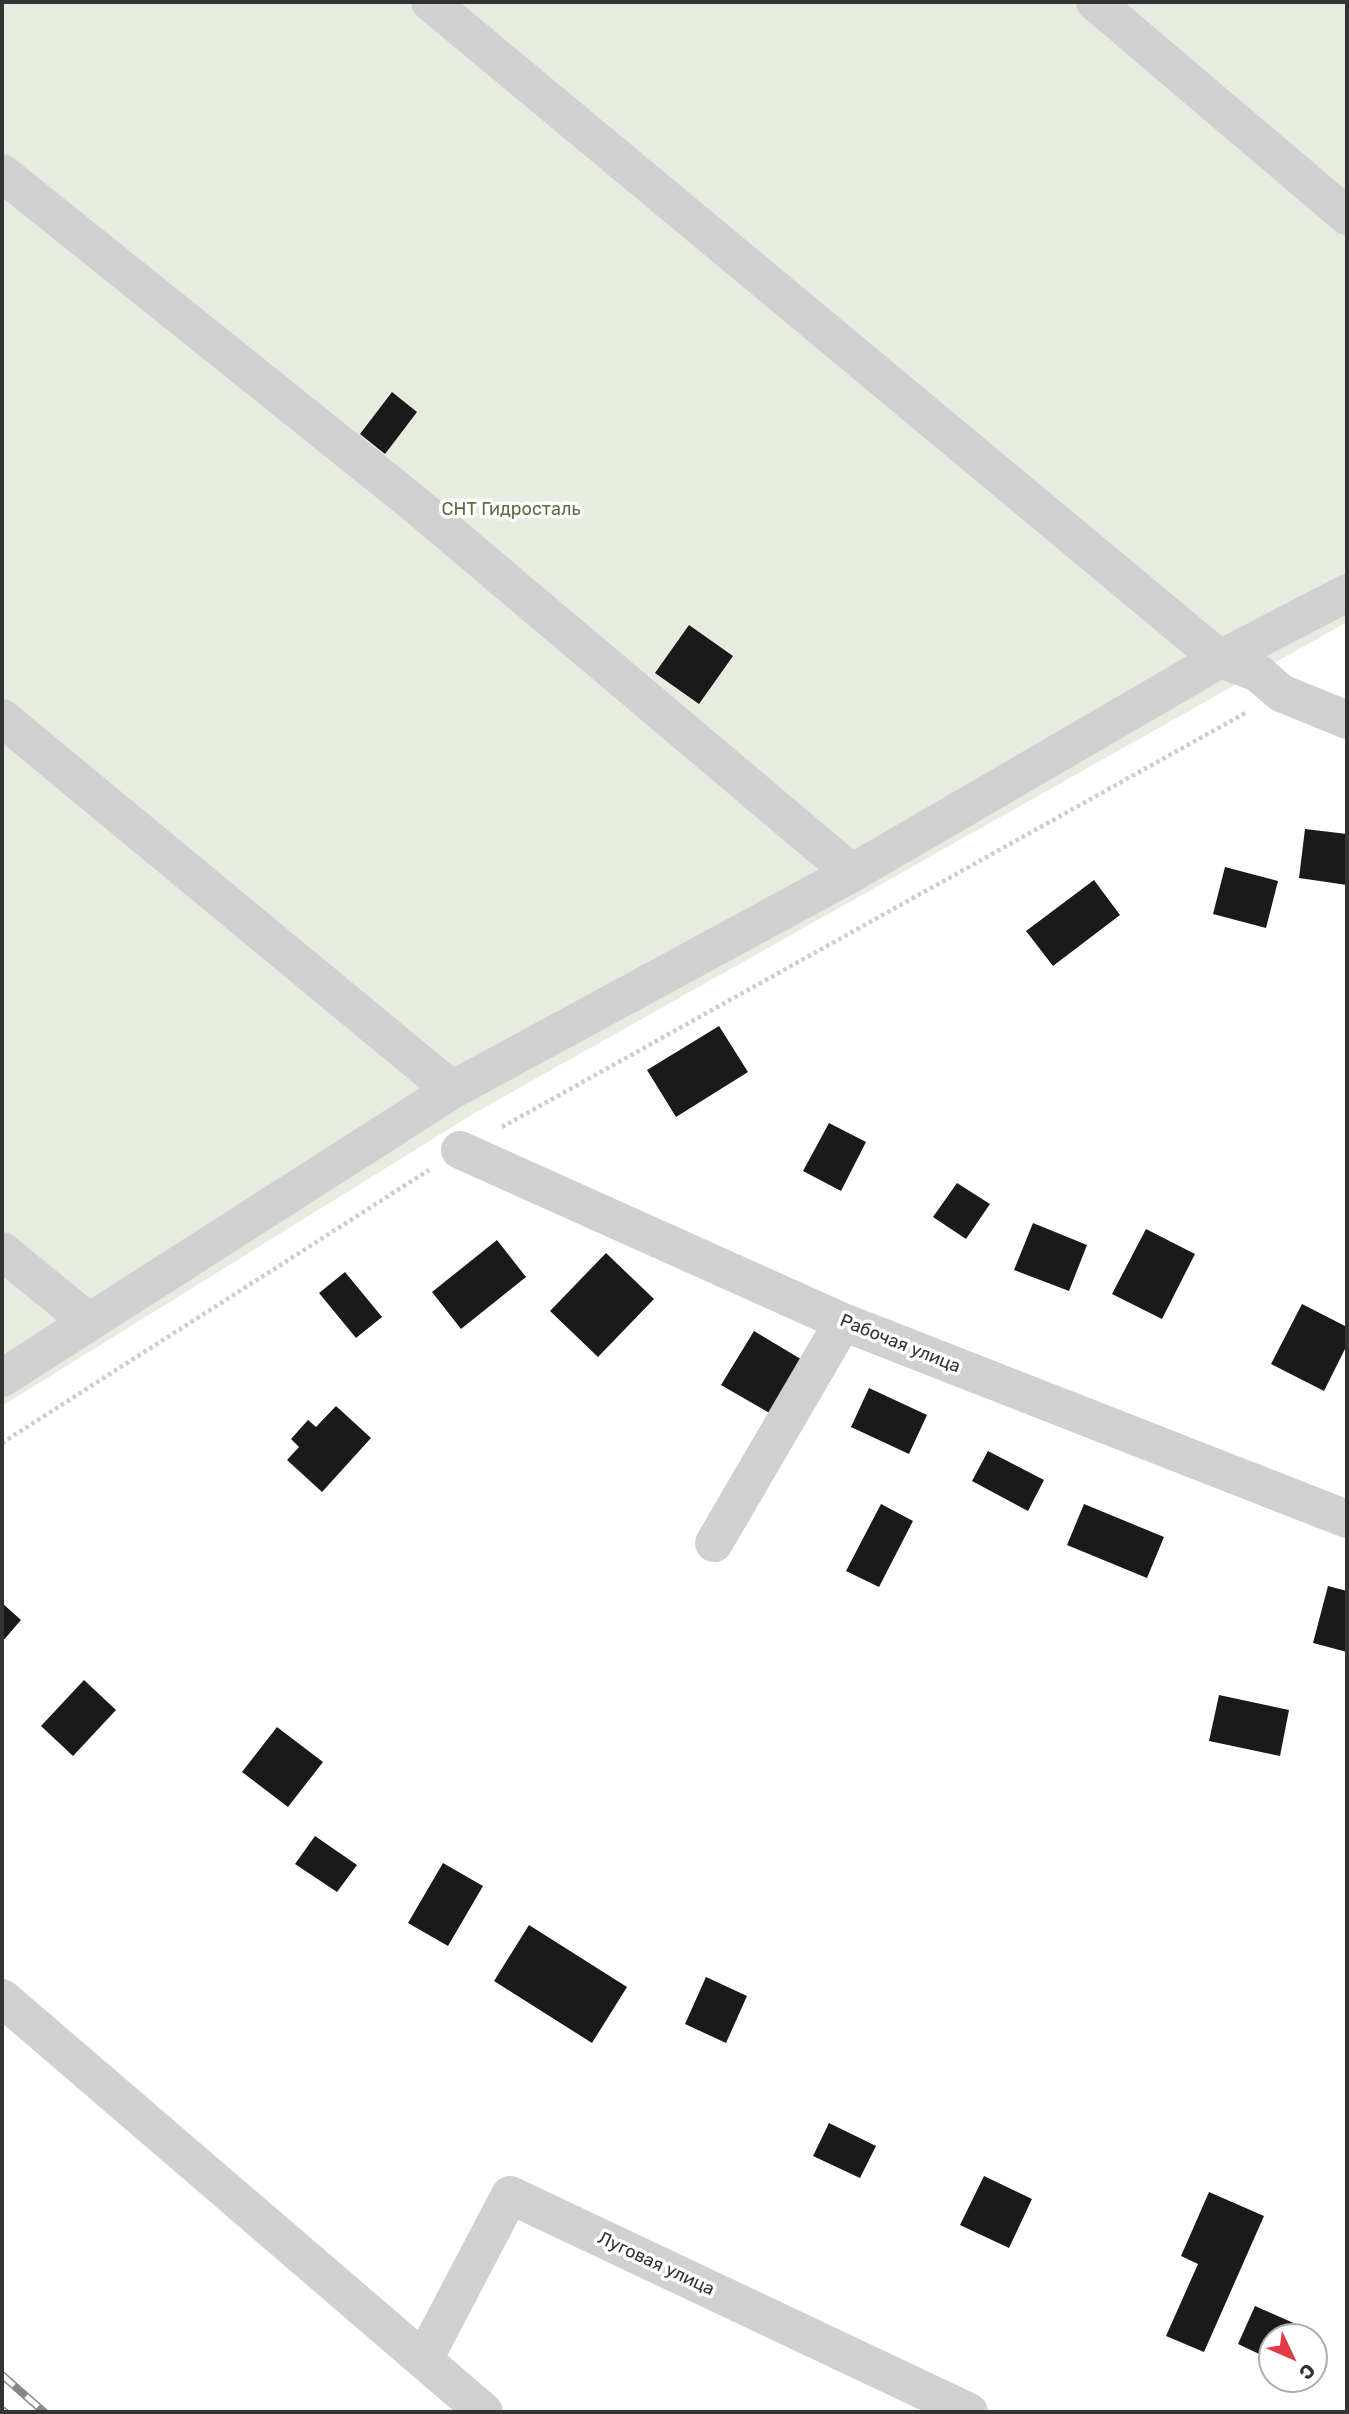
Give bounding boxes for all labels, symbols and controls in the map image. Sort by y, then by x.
park label: СНТ Гидросталь [442,499,580,521]
street label: Рабочая улица [837,1310,963,1378]
street label: Луговая улица [594,2227,718,2301]
north arrow [1258,2323,1328,2393]
text: С [1294,2359,1320,2384]

